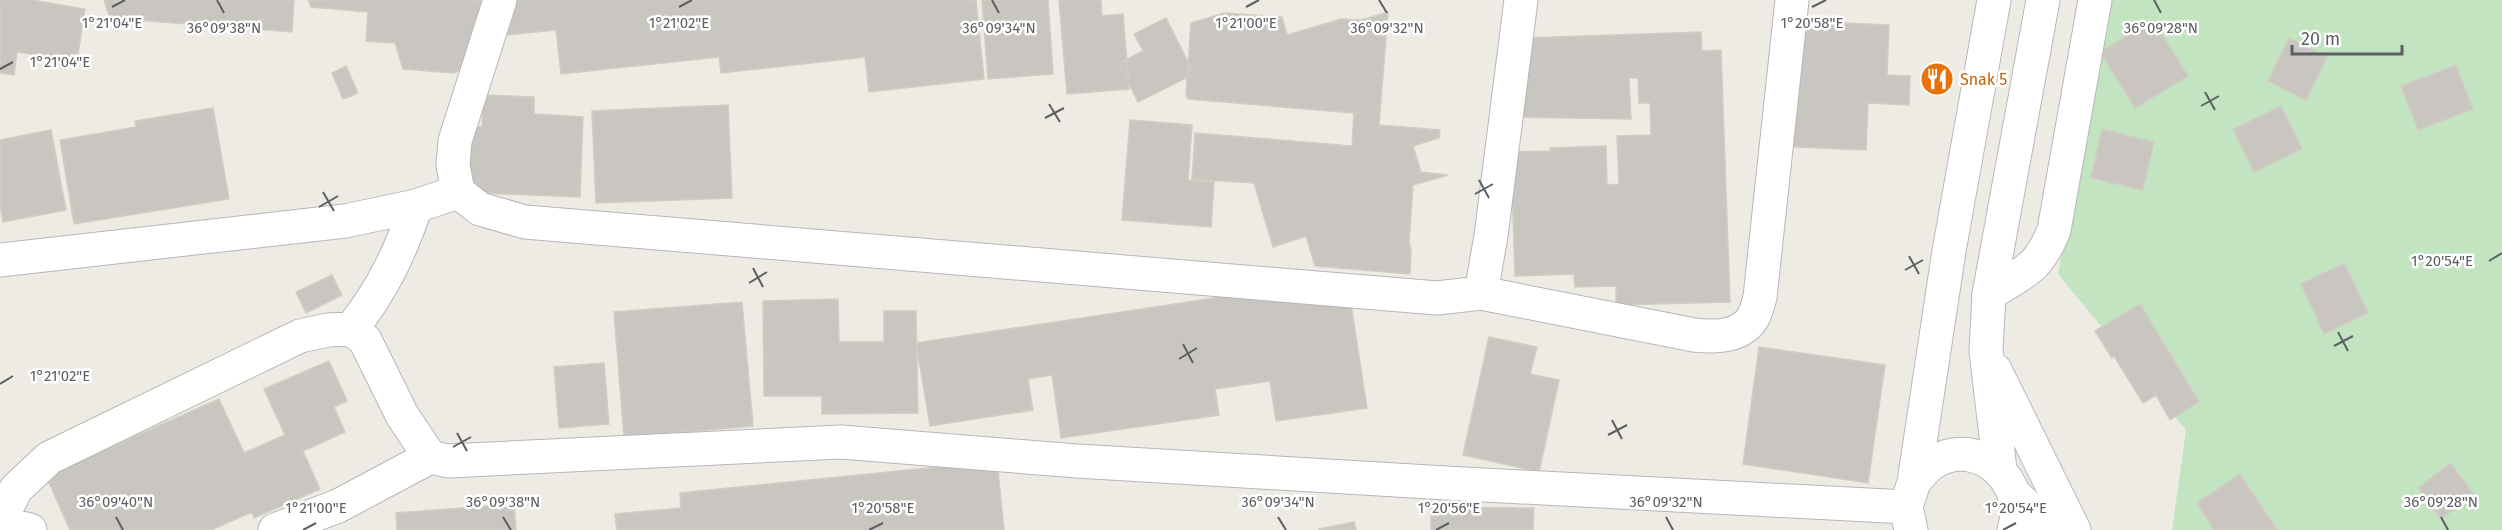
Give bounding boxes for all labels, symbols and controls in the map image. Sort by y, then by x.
text: 1°21'04"E [82,14,142,32]
text: 1°21'02"E [649,14,709,32]
text: 1°21'00"E [1215,14,1277,32]
text: 1°20'58"E [1781,14,1843,32]
scale bar [2292,18,2402,56]
text: 36°09'38"N [187,19,261,37]
text: 36°09'34"N [962,19,1036,37]
text: 36°09'32"N [1350,19,1424,37]
text: 36°09'28"N [2124,19,2198,37]
text: 20 m [2301,28,2340,50]
text: 1°21'04"E [30,53,90,71]
restaurant icon: Snak 5 [1919,61,1955,97]
place label: Snak 5 [1960,70,2007,89]
text: 1°20'54"E [2411,252,2473,270]
text: 1°21'02"E [30,367,90,385]
text: 36°09'40"N [79,493,153,511]
text: 36°09'38"N [466,493,540,511]
text: 36°09'34"N [1241,493,1315,511]
text: 36°09'32"N [1629,493,1703,511]
text: 36°09'28"N [2404,493,2478,511]
text: 1°21'00"E [285,499,347,517]
text: 1°20'58"E [852,499,914,517]
text: 1°20'56"E [1418,499,1480,517]
text: 1°20'54"E [1985,499,2047,517]

